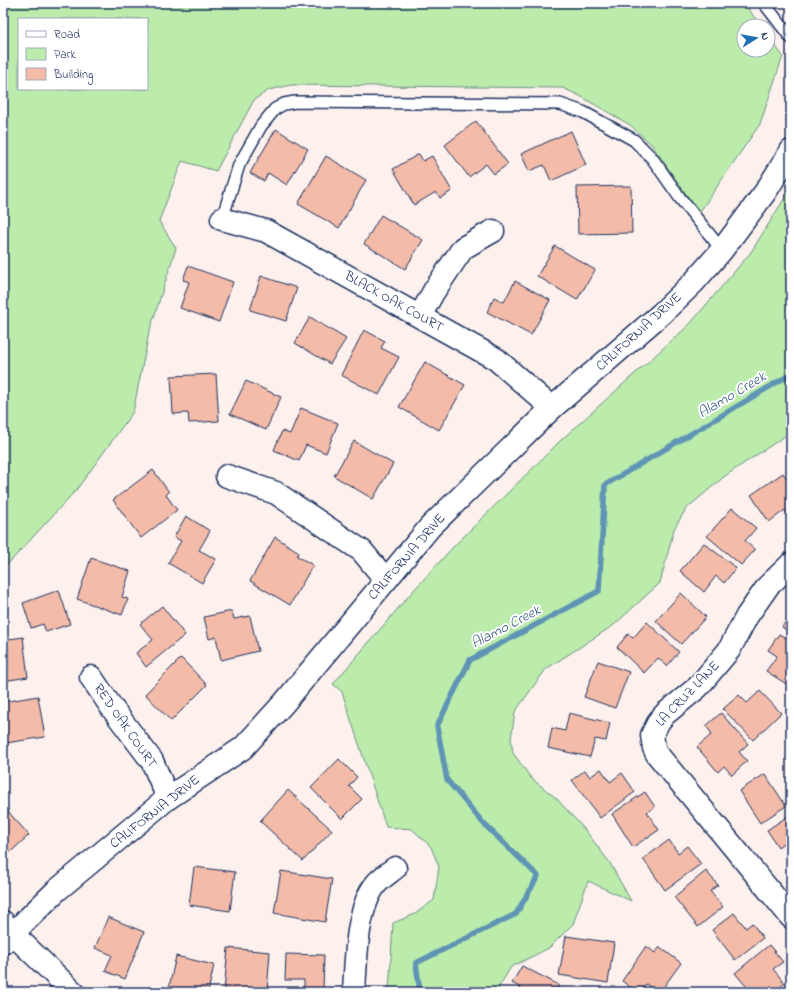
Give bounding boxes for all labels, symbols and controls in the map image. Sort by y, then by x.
legend [18,18,148,90]
north arrow [736,18,776,58]
text: Road [54,26,80,44]
text: N [756,31,773,41]
text: Park [54,46,76,64]
text: Building [53,66,93,85]
street label: BLACK OAK COURT [340,266,447,338]
street label: CALIFORNIA DRIVE [591,288,687,376]
water label: Alamo Creek [694,365,771,424]
street label: CALIFORNIA DRIVE [363,509,451,605]
water label: Alamo Creek [467,599,546,655]
street label: LA CRUZ LANE [651,656,725,732]
street label: RED OAK COURT [88,679,162,773]
street label: CALIFORNIA DRIVE [105,770,205,854]

